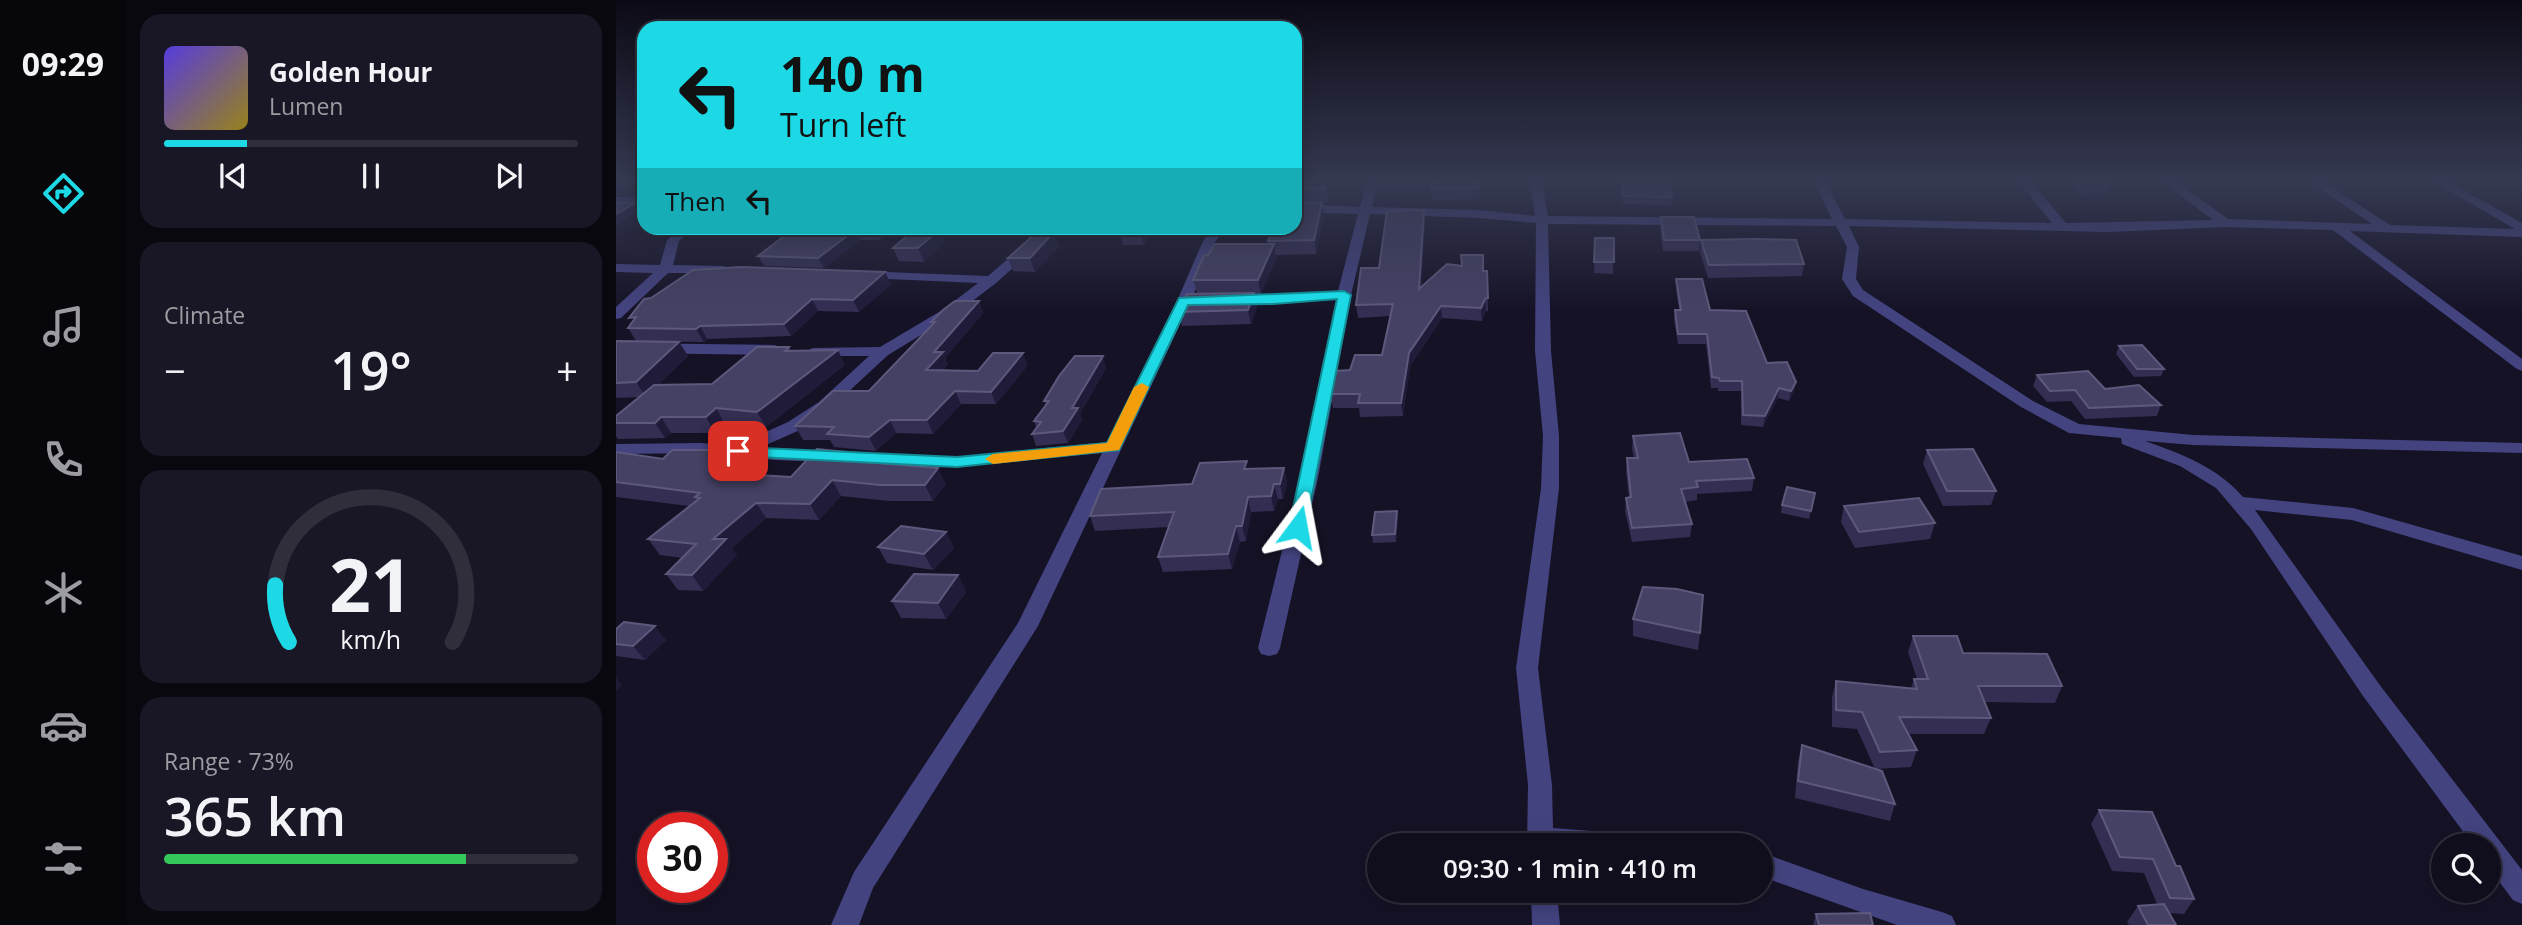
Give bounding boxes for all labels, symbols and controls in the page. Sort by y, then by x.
text: 140 m [780,40,925,106]
text: 09:29 [22,42,104,85]
icon: left [665,49,756,140]
text: Golden Hour [269,54,432,90]
text: Lumen [269,90,343,122]
text: Turn left [780,103,906,146]
icon: previous [214,157,252,195]
icon: pause [352,157,390,195]
icon: next [490,157,528,195]
icon: directions [39,169,88,218]
icon: left [740,182,778,220]
text: Then [665,183,726,219]
text: Climate [164,299,245,331]
icon: music [39,302,88,351]
text: 19° [330,334,412,405]
text: − [164,344,186,396]
text: + [556,344,578,396]
pin [708,421,768,481]
icon: arrive [719,432,757,470]
icon: phone [39,435,88,484]
position arrow [1261,490,1335,564]
text: 21 [329,535,413,634]
icon: climate [39,568,88,617]
text: km/h [341,622,401,656]
icon: car [39,701,88,750]
text: Range · 73% [164,745,294,777]
text: 365 km [164,780,346,851]
speed limit sign: 30 [637,812,728,903]
map controls [2431,833,2501,903]
button: search [2431,833,2501,903]
icon: filters [39,834,88,883]
text: 09:30 · 1 min · 410 m [1443,850,1697,886]

